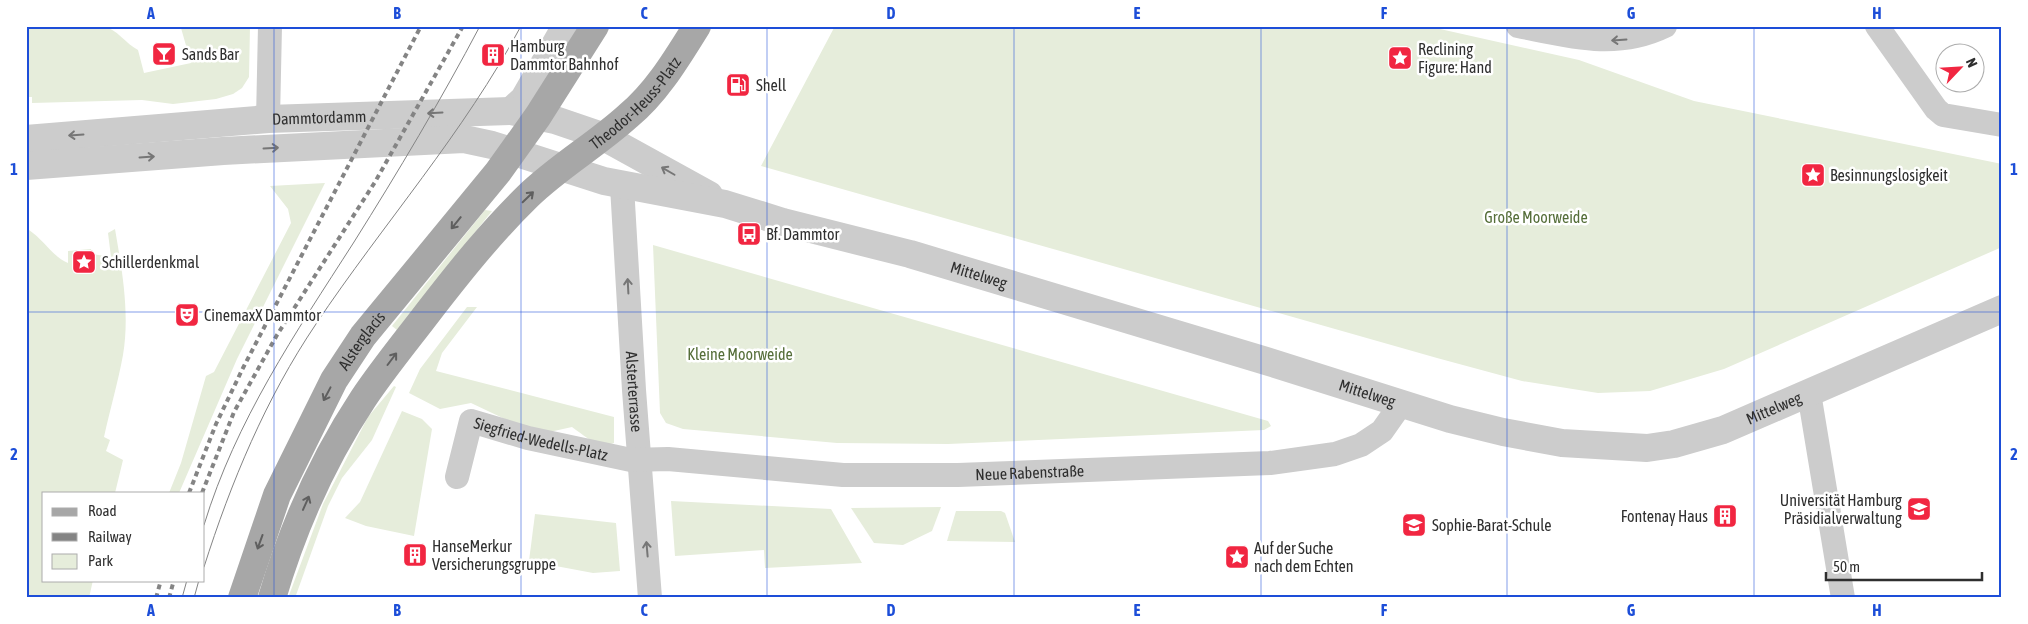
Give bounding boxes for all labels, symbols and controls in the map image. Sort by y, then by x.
text: A [146,4,155,22]
text: B [393,4,401,22]
text: C [640,4,648,22]
text: D [887,4,896,22]
text: E [1134,4,1141,22]
text: F [1381,4,1388,22]
text: G [1627,4,1636,22]
text: H [1872,4,1882,22]
one-way arrow [1611,35,1627,44]
place label: Hamburg Dammtor Bahnhof [510,37,619,73]
place label: Reclining Figure: Hand [1418,40,1492,77]
bar icon: Sands Bar [151,41,177,67]
building icon: Hamburg Dammtor Bahnhof [480,42,506,68]
north arrow [1936,42,1986,92]
place label: Sands Bar [182,45,239,63]
place icon: Reclining Figure: Hand [1387,45,1413,71]
street label: Theodor-Heuss-Platz [586,53,684,153]
text: N [1963,55,1981,70]
fuel station icon: Shell [725,72,751,98]
place label: Shell [756,76,787,94]
street label: Dammtordamm [272,107,367,128]
one-way arrow [427,108,443,117]
one-way arrow [68,131,84,140]
one-way arrow [263,144,279,153]
one-way arrow [139,152,155,162]
text: 1 [10,160,18,178]
text: 1 [2010,160,2018,178]
place icon: Besinnungslosigkeit [1800,162,1826,188]
one-way arrow [661,166,676,175]
place label: Besinnungslosigkeit [1830,166,1948,185]
one-way arrow [522,190,534,203]
park label: Große Moorweide [1484,208,1588,226]
one-way arrow [450,216,461,229]
bus stop icon: Bf. Dammtor [736,221,762,247]
place label: Bf. Dammtor [766,225,839,243]
place icon: Schillerdenkmal [71,249,97,275]
place label: Schillerdenkmal [102,253,200,271]
street label: Mittelweg [948,258,1010,293]
one-way arrow [623,278,632,294]
theatre icon: CinemaxX Dammtor [174,302,200,328]
place label: CinemaxX Dammtor [204,306,321,324]
street label: Alsterglacis [334,308,389,373]
park label: Kleine Moorweide [687,345,793,363]
street label: Alsterterrasse [623,351,646,433]
one-way arrow [387,353,398,366]
street label: Mittelweg [1337,376,1398,411]
one-way arrow [321,387,331,401]
street label: Mittelweg [1743,388,1805,428]
street label: Siegfried-Wedells-Platz [472,413,610,464]
text: 2 [10,445,18,463]
text: 2 [2010,445,2018,463]
street label: Neue Rabenstraße [975,461,1084,483]
place label: Universität Hamburg Präsidialverwaltung [1780,491,1902,528]
legend [42,492,205,582]
one-way arrow [301,496,311,511]
school or university icon: Universität Hamburg Präsidialverwaltung [1906,496,1932,522]
text: Road [88,502,117,519]
building icon: Fontenay Haus [1712,503,1738,529]
place label: Fontenay Haus [1621,507,1708,526]
school or university icon: Sophie-Barat-Schule [1401,512,1427,538]
place label: Sophie-Barat-Schule [1432,516,1551,535]
text: Railway [88,528,132,545]
one-way arrow [255,534,264,549]
place label: HanseMerkur Versicherungsgruppe [432,537,556,574]
place label: Auf der Suche nach dem Echten [1254,539,1354,575]
one-way arrow [642,541,651,557]
building icon: HanseMerkur Versicherungsgruppe [402,542,428,568]
place icon: Auf der Suche nach dem Echten [1224,544,1250,570]
scale bar [1826,549,1982,581]
text: Park [88,552,113,569]
text: 50 m [1833,558,1860,575]
text: A [146,601,155,619]
text: B [393,601,401,619]
text: C [640,601,648,619]
text: D [887,601,896,619]
text: E [1134,601,1141,619]
text: F [1381,601,1388,619]
text: G [1627,601,1636,619]
text: H [1872,601,1882,619]

